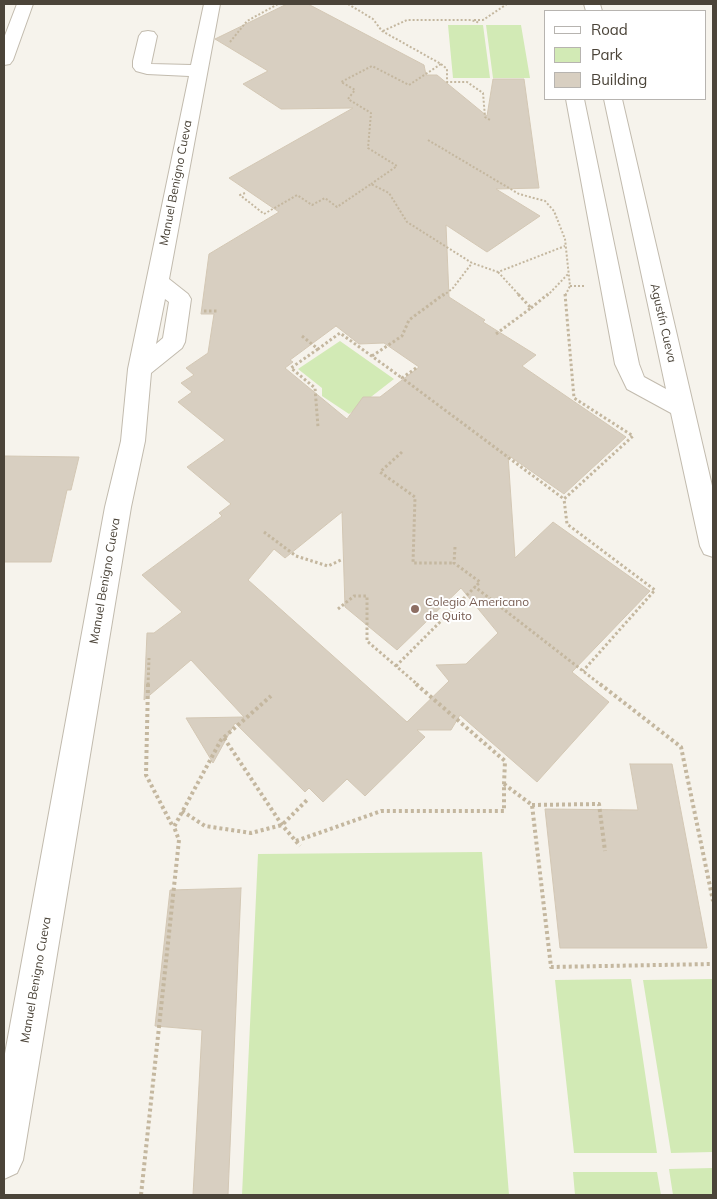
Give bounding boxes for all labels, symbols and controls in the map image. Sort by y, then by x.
legend [544,10,707,100]
text: Road [591,20,628,39]
text: Park [591,45,623,64]
text: Building [591,70,647,89]
street label: Manuel Benigno Cueva [157,119,195,247]
street label: Agustín Cueva [647,282,679,364]
street label: Manuel Benigno Cueva [87,517,123,645]
place label: Colegio Americano de Quito [425,595,529,623]
marker: Colegio Americano de Quito [409,603,421,615]
street label: Manuel Benigno Cueva [18,916,54,1044]

